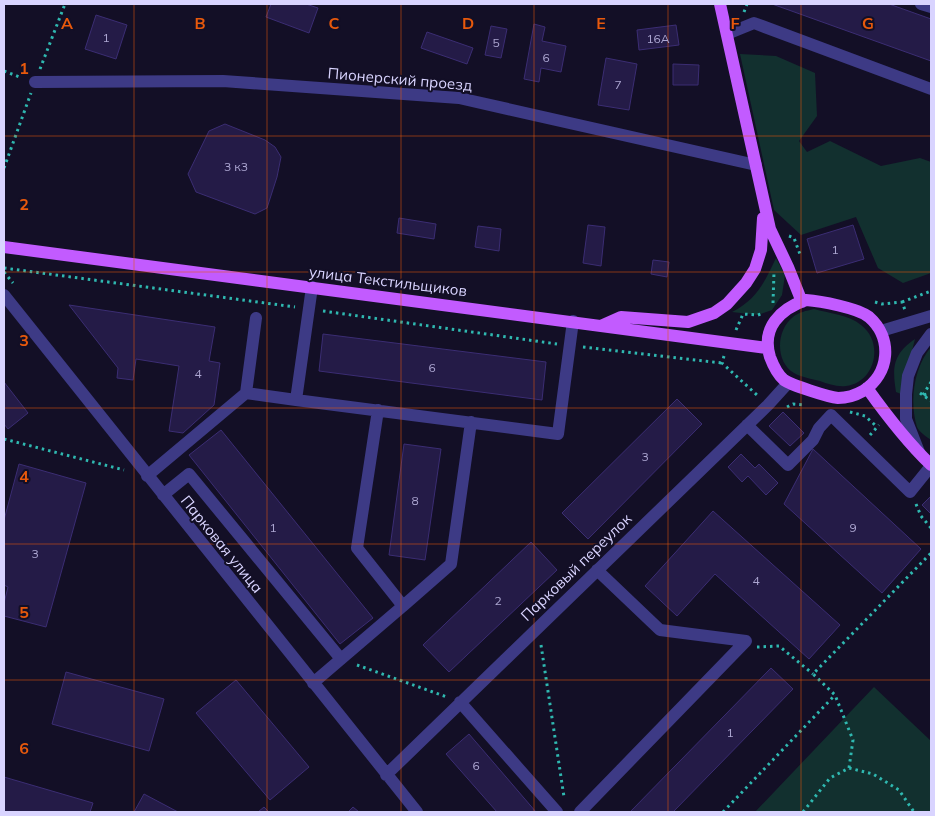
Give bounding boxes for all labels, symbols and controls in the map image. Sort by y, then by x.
text: A [61,13,73,33]
text: B [194,13,206,33]
text: C [329,13,340,33]
text: D [462,13,474,33]
text: E [596,13,606,33]
text: F [730,13,740,33]
text: G [862,13,874,33]
house number: 1 [102,30,110,45]
house number: 16А [646,31,670,46]
house number: 5 [492,35,500,50]
house number: 6 [542,50,550,65]
text: 1 [19,58,29,78]
street label: Пионерский проезд [327,63,473,95]
house number: 7 [614,77,622,92]
house number: 3 к3 [224,159,248,174]
text: 2 [19,194,29,214]
house number: 1 [831,242,839,257]
street label: улица Текстильщиков [308,262,468,300]
text: 3 [19,330,29,350]
house number: 6 [428,360,436,375]
house number: 4 [194,366,202,381]
house number: 3 [641,449,649,464]
text: 4 [19,466,29,486]
street label: Парковая улица [177,491,267,597]
house number: 8 [411,493,419,508]
street label: Парковый переулок [517,509,636,625]
house number: 1 [269,520,277,535]
house number: 9 [849,520,857,535]
house number: 3 [31,546,39,561]
house number: 4 [752,573,760,588]
house number: 2 [494,593,502,608]
text: 5 [19,602,29,622]
house number: 1 [726,725,734,740]
text: 6 [19,738,29,758]
house number: 6 [472,758,480,773]

